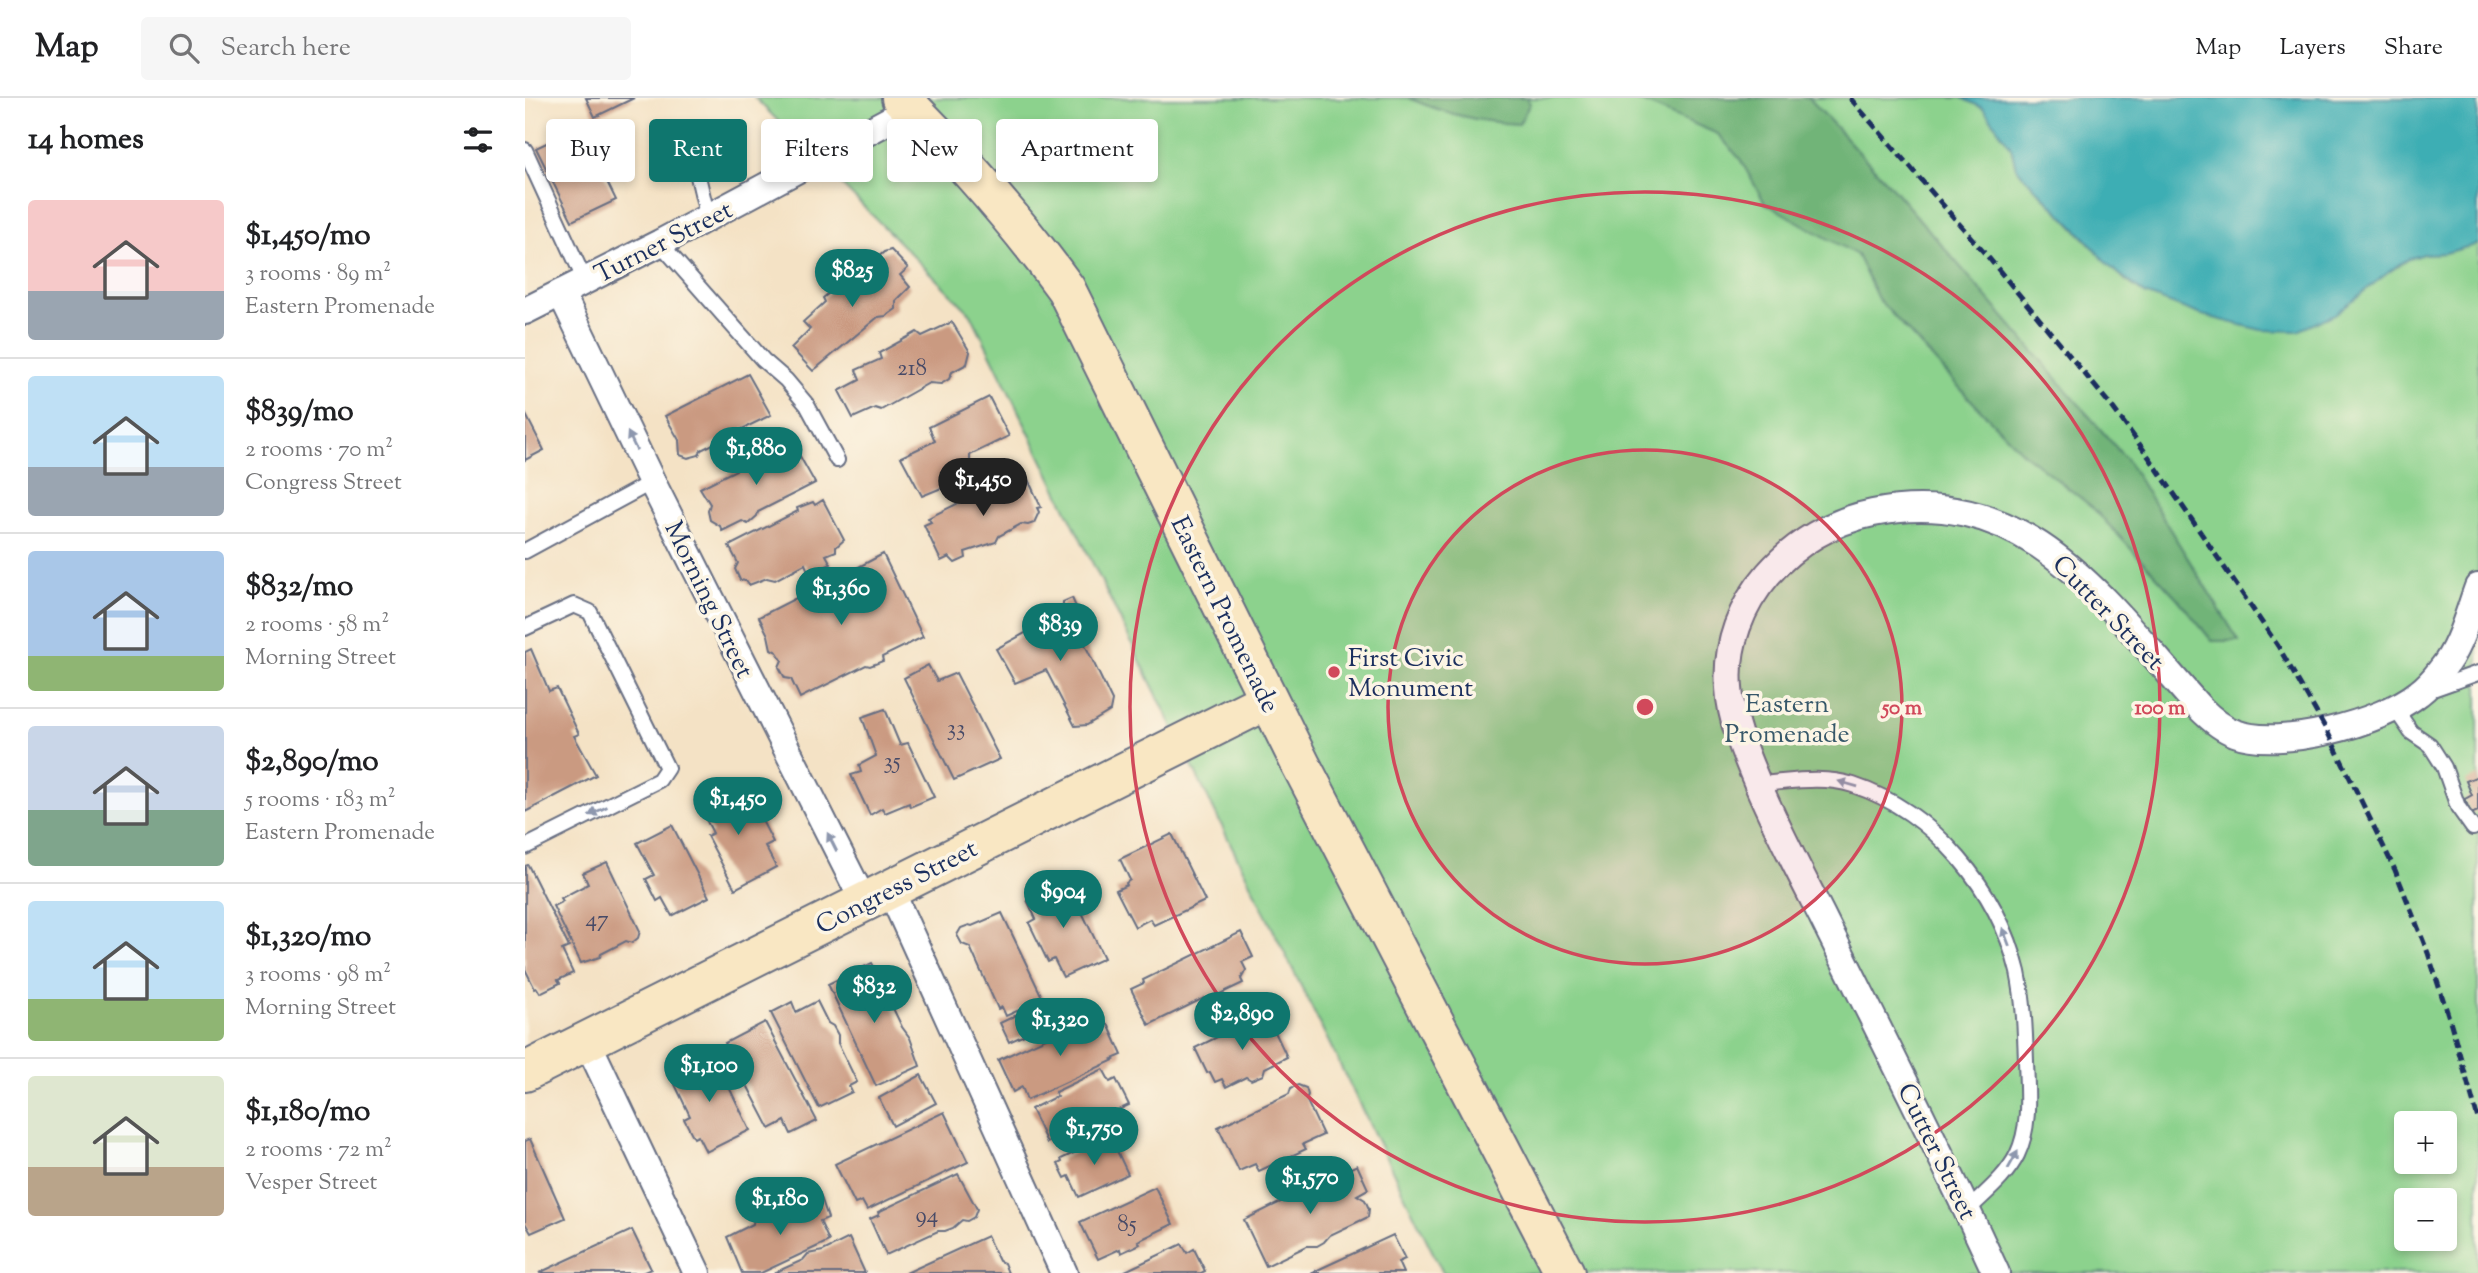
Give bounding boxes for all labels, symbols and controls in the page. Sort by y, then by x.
search box [141,17,631,80]
text: Map [35,24,99,72]
icon: search [165,29,203,67]
text: Search here [221,30,351,67]
text: Map [2195,31,2241,65]
text: Layers [2279,31,2346,65]
text: Share [2384,31,2443,65]
text: 14 homes [28,119,144,162]
chip: Buy [546,119,635,182]
chip: Rent [649,119,747,182]
chip: Filters [761,119,873,182]
chip: New [887,119,982,182]
chip: Apartment [996,119,1158,182]
icon: filters [459,121,497,159]
street label: Turner Street [589,193,740,294]
text: $1,450/mo [245,215,371,258]
icon: home [84,228,168,312]
pin: $825 [811,250,893,309]
text: $825 [831,255,873,288]
text: 3 rooms · 89 m² [245,258,391,291]
text: Eastern Promenade [245,291,435,324]
house number: 218 [897,353,927,386]
text: $839/mo [245,391,354,434]
icon: home [84,404,168,488]
pin: $1,880 [699,428,813,487]
one-way arrow [626,431,637,451]
text: $1,880 [726,433,787,466]
text: 2 rooms · 70 m² [245,434,393,467]
pin: $1,450 [926,458,1040,518]
text: $1,450 [954,464,1012,497]
text: Congress Street [245,467,402,500]
street label: Eastern Promenade [1160,510,1287,720]
street label: Morning Street [654,515,762,685]
street label: Cutter Street [2043,548,2172,680]
text: $832/mo [245,566,353,609]
pin: $1,360 [784,568,898,627]
text: $1,360 [812,573,870,606]
icon: home [84,579,168,663]
pin: $839 [1019,603,1101,663]
text: 2 rooms · 58 m² [245,609,389,642]
text: $839 [1038,609,1082,642]
place label: First Civic Monument [1348,641,1473,708]
text: Morning Street [245,642,396,675]
marker: First Civic Monument [1326,664,1342,680]
park label: Eastern Promenade [1724,687,1850,754]
text: 50 m [1880,694,1923,724]
text: 100 m [2135,694,2186,724]
centre of rings [1633,695,1657,719]
house number: 33 [947,713,965,746]
text: $2,890/mo [245,741,379,784]
house number: 35 [883,746,901,779]
icon: home [84,754,168,838]
pin: $1,450 [681,778,795,837]
one-way arrow [1838,779,1859,789]
text: $1,450 [709,783,767,816]
text: 5 rooms · 183 m² [245,784,396,817]
one-way arrow [588,805,608,816]
text: Eastern Promenade [245,817,435,850]
street label: Congress Street [810,831,985,945]
one-way arrow [826,832,837,852]
pin: $904 [1022,870,1104,930]
text: $904 [1040,876,1086,909]
house number: 47 [585,904,609,937]
text: $1,320/mo [245,916,371,959]
one-way arrow [2000,927,2011,948]
icon: home [84,929,168,1013]
text: 3 rooms · 98 m² [245,959,391,992]
pin: $832 [833,965,915,1025]
text: $832 [852,971,896,1004]
text: Morning Street [245,992,396,1025]
pin: $2,890 [1185,992,1299,1052]
pin: $1,320 [1003,998,1117,1058]
text: $2,890 [1210,998,1274,1031]
text: $1,320 [1031,1004,1089,1037]
pin: $1,100 [652,1044,766,1104]
text: $1,100 [680,1050,738,1083]
street label: Cutter Street [1887,1078,1985,1227]
text: $1,180/mo [245,1091,371,1134]
icon: home [84,1104,168,1188]
pin: $1,750 [1037,1108,1151,1167]
map controls [2394,1111,2457,1251]
button: + [2394,1111,2457,1174]
text: $1,750 [1065,1113,1123,1146]
text: 2 rooms · 72 m² [245,1134,392,1167]
one-way arrow [2007,1150,2019,1170]
pin: $1,570 [1253,1156,1367,1216]
text: $1,570 [1281,1162,1339,1195]
text: Vesper Street [245,1167,377,1200]
pin: $1,180 [723,1178,837,1237]
text: $1,180 [751,1183,809,1216]
button: − [2394,1188,2457,1251]
house number: 94 [916,1200,938,1233]
house number: 85 [1117,1209,1137,1242]

